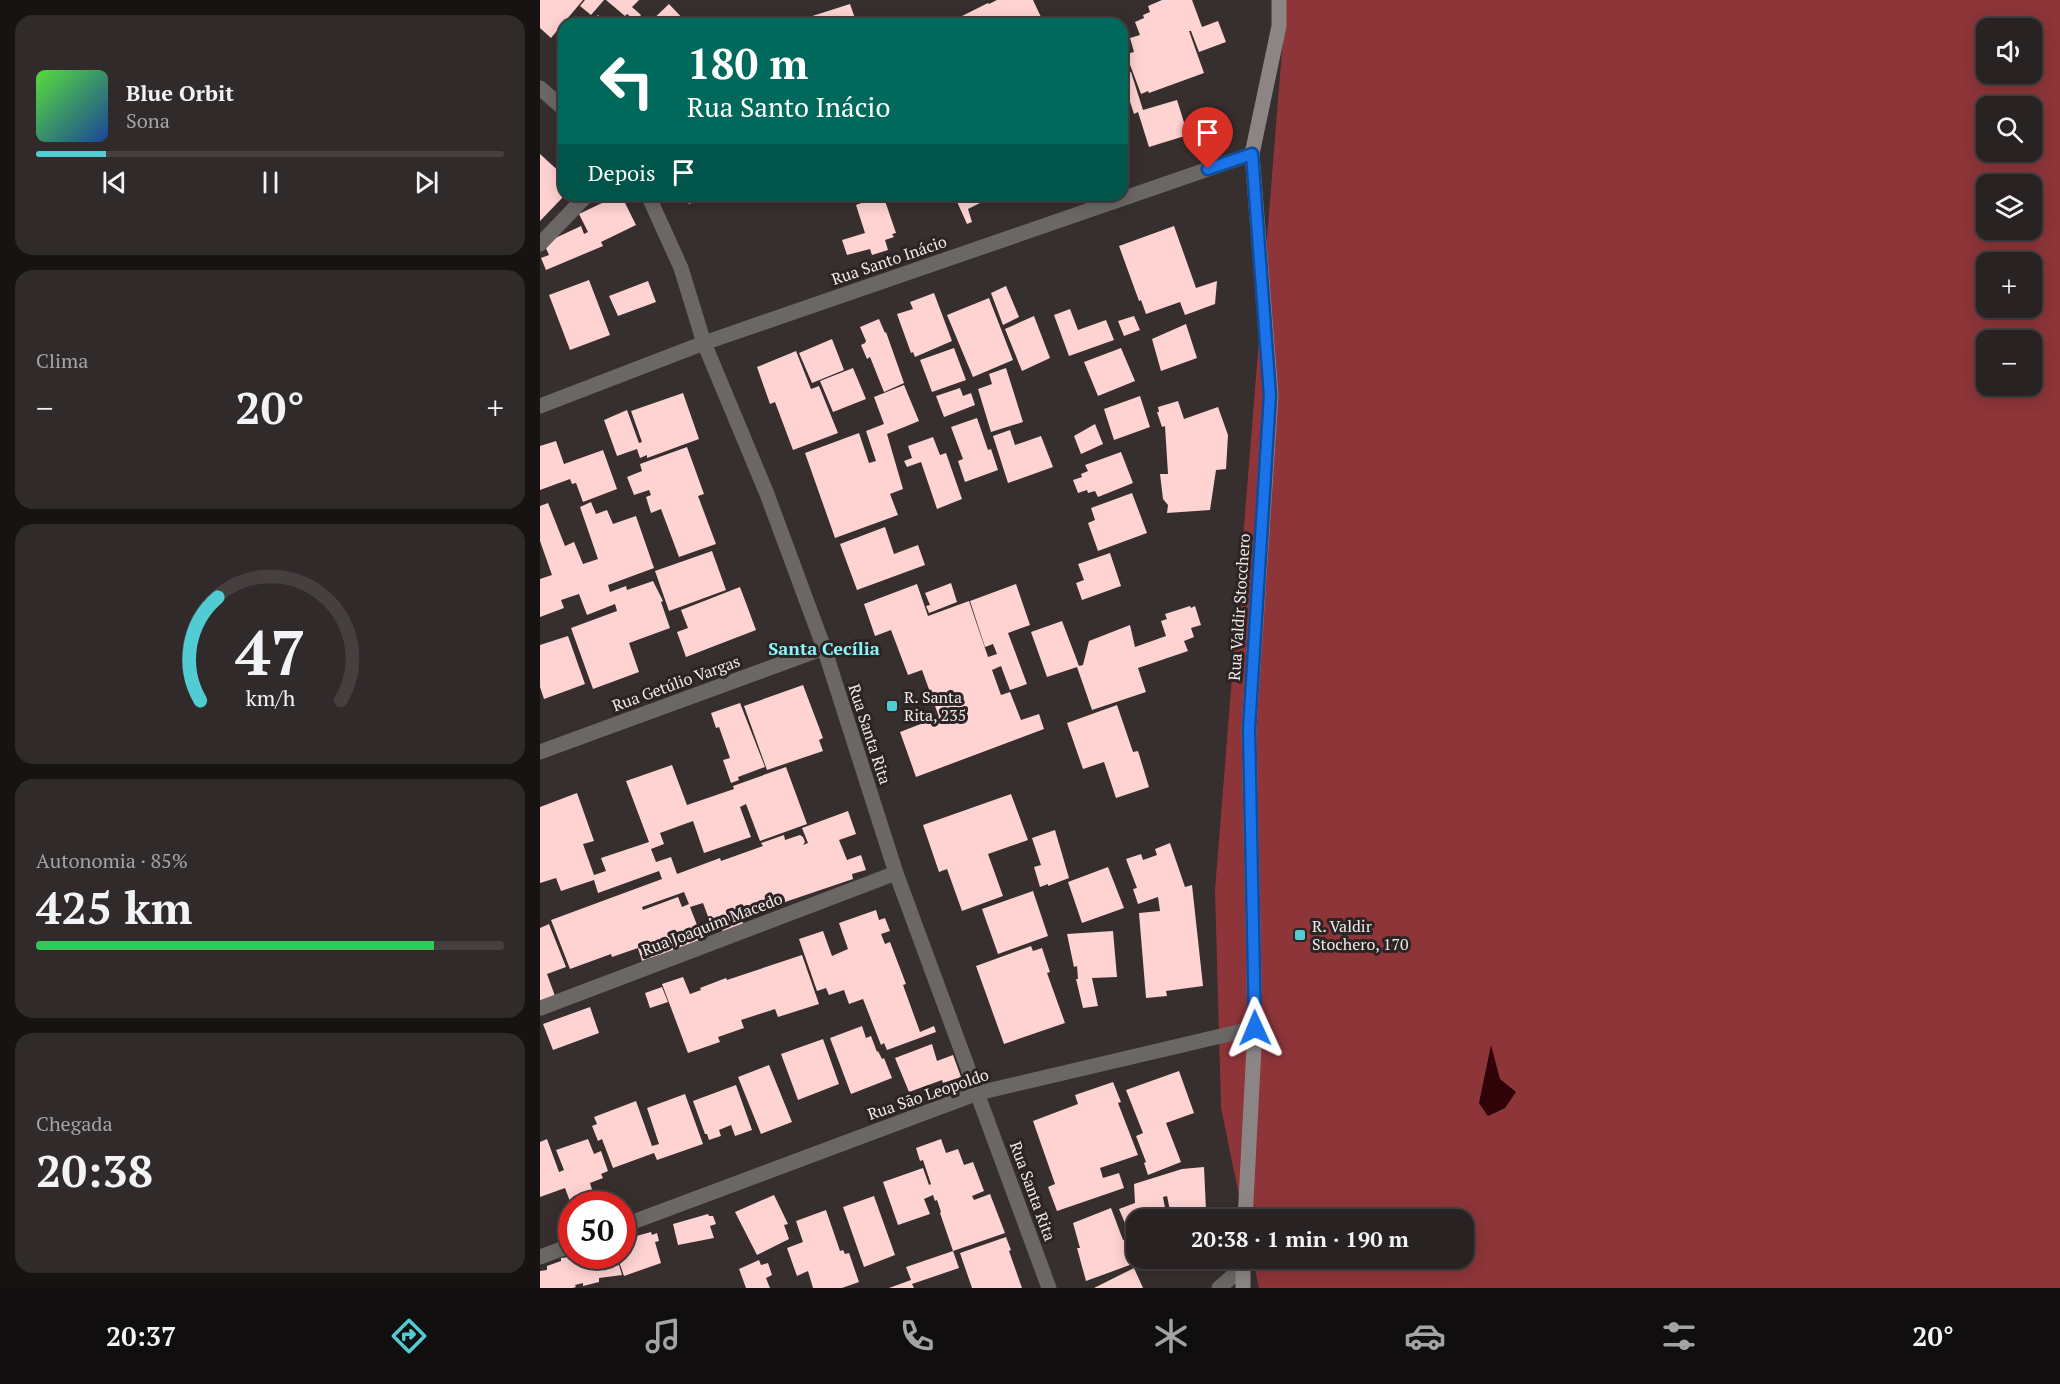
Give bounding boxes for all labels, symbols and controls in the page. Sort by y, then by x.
map controls [1976,18,2042,396]
button: sound [1976,18,2042,84]
text: 180 m [687,35,808,91]
icon: left [588,42,666,120]
text: Blue Orbit [126,78,234,107]
text: Rua Santo Inácio [687,89,890,125]
button: search [1976,96,2042,162]
text: Sona [126,107,170,134]
pin [1182,107,1233,169]
icon: arrive [1191,116,1224,149]
icon: arrive [667,156,700,189]
text: Depois [588,158,655,187]
icon: previous [98,166,131,199]
icon: pause [254,166,287,199]
icon: next [410,166,443,199]
button: layers [1976,174,2042,240]
street label: Rua Santo Inácio [828,230,950,290]
button: + [1976,252,2042,318]
button: − [1976,330,2042,396]
text: Clima [36,347,88,374]
text: 20° [235,377,305,437]
text: − [36,386,54,429]
text: + [486,386,504,429]
street label: Rua Valdir Stocchero [1223,532,1255,681]
text: 47 [235,610,305,693]
district label: Santa Cecília [768,636,880,660]
street label: Rua Getúlio Vargas [609,650,743,716]
street label: Rua Santa Rita [843,681,897,787]
text: km/h [245,684,295,712]
place label: R. Santa Rita, 235 [904,686,966,726]
marker: R. Santa Rita, 235 [885,699,899,713]
text: Autonomia · 85% [36,847,188,874]
text: 425 km [36,877,192,937]
street label: Rua Joaquim Macedo [638,887,786,961]
place label: R. Valdir Stochero, 170 [1312,915,1409,955]
marker: R. Valdir Stochero, 170 [1293,928,1307,942]
position arrow [1223,996,1287,1060]
street label: Rua São Leopoldo [864,1063,992,1125]
text: Chegada [36,1110,113,1137]
street label: Rua Santa Rita [1005,1138,1061,1244]
text: 20:38 [36,1140,153,1200]
speed limit sign: 50 [558,1191,636,1269]
text: 20:38 · 1 min · 190 m [1191,1224,1409,1253]
icon: directions [388,1315,430,1357]
icon: music [642,1315,684,1357]
icon: phone [896,1315,938,1357]
icon: climate [1150,1315,1192,1357]
icon: car [1404,1315,1446,1357]
icon: filters [1658,1315,1700,1357]
text: 20:37 [106,1318,176,1354]
text: 20° [1912,1318,1954,1354]

